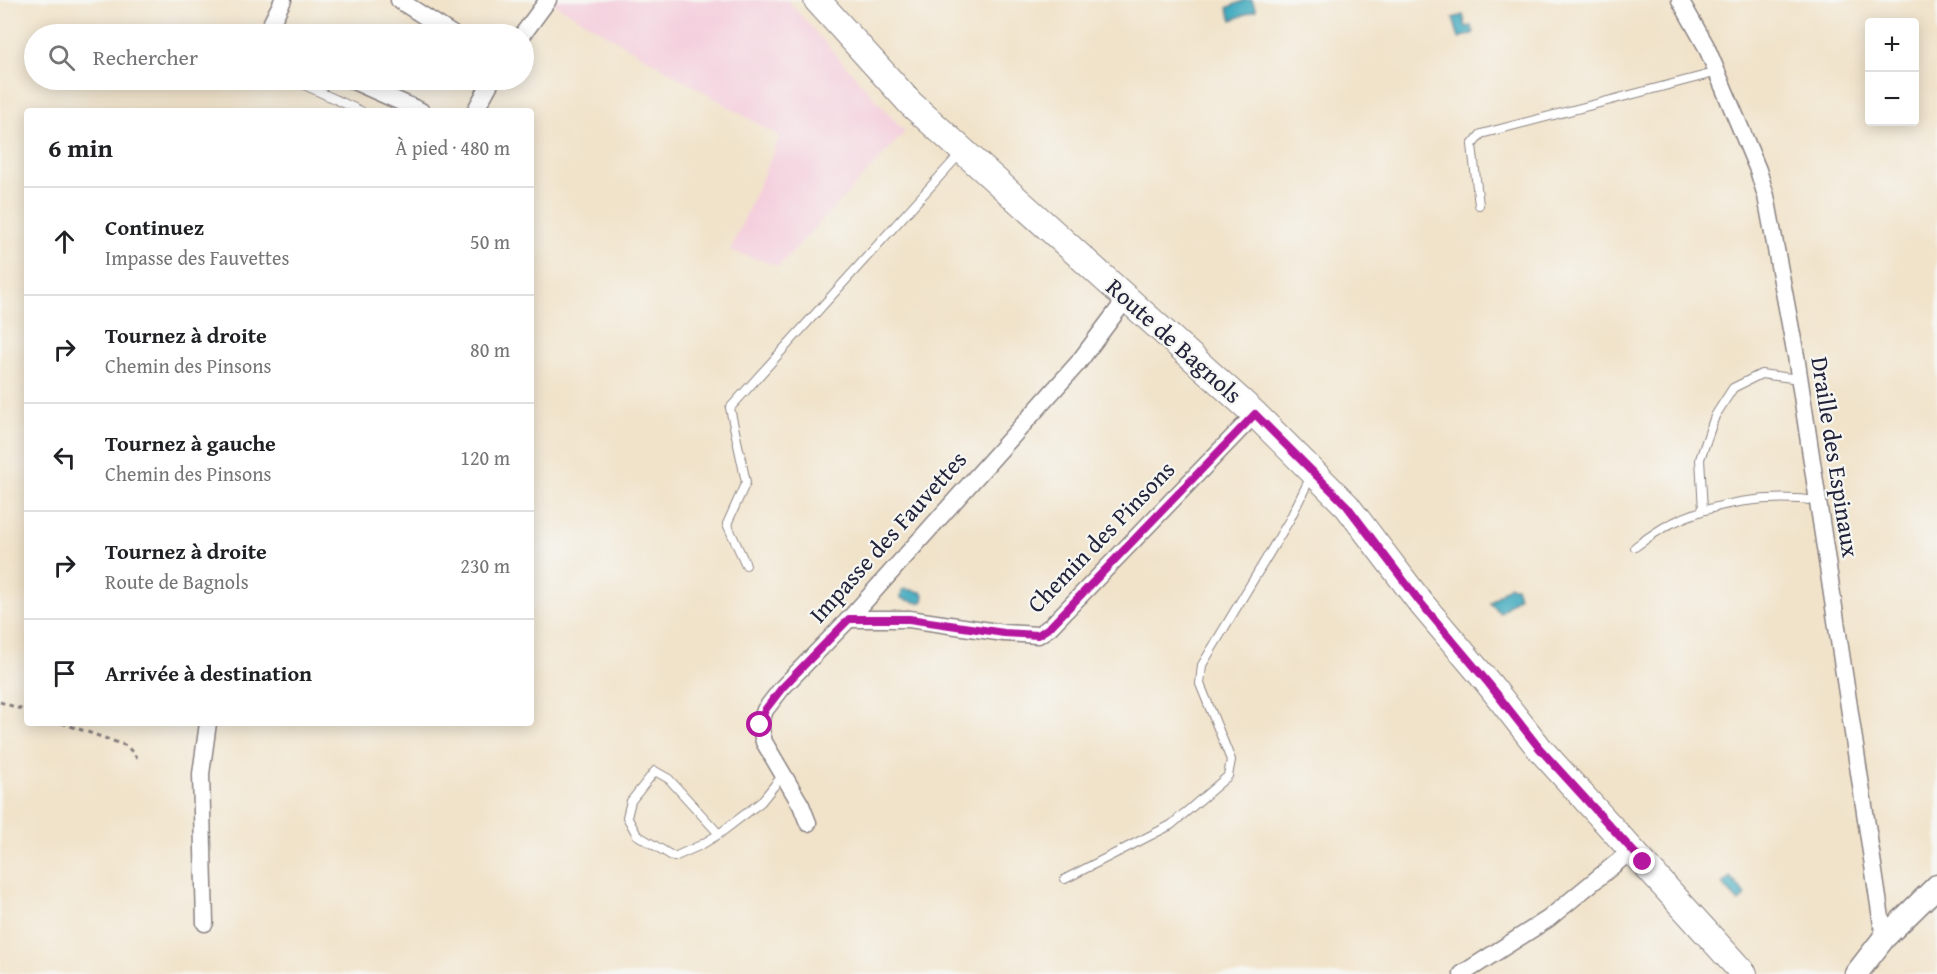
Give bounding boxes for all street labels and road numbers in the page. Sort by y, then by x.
street label: Route de Bagnols [1099,270,1250,411]
street label: Draille des Espinaux [1802,354,1869,560]
street label: Impasse des Fauvettes [801,443,975,631]
street label: Chemin des Pinsons [1019,453,1183,621]

